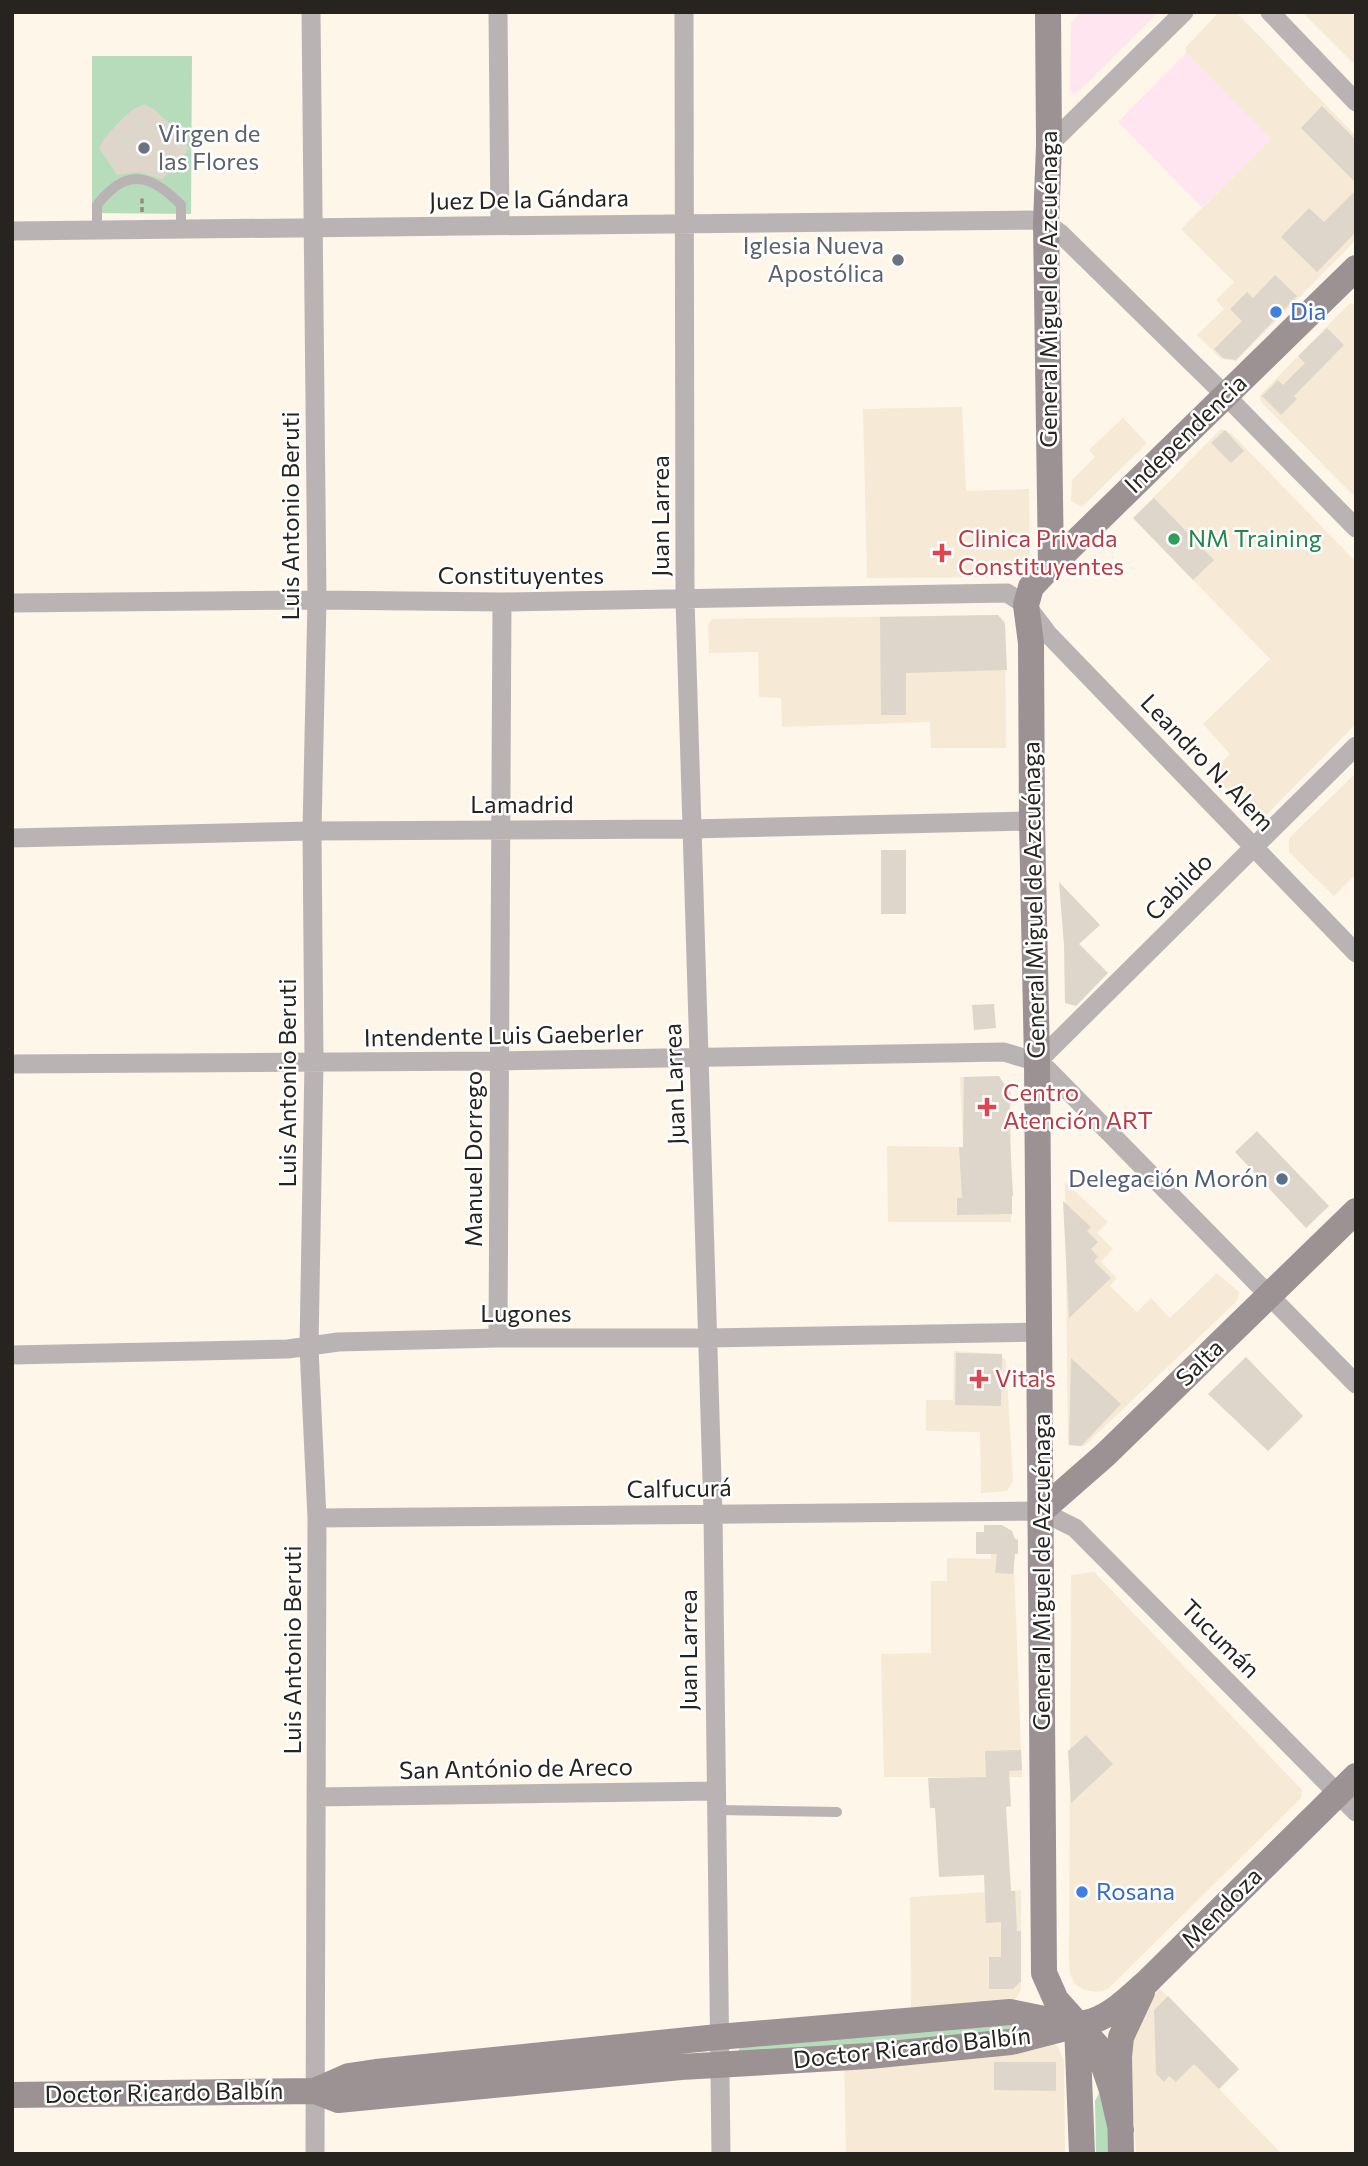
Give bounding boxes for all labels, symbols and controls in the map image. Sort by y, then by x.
place label: Virgen de las Flores [158,118,261,175]
street label: General Miguel de Azcuénaga [1033,130,1062,448]
marker: Virgen de las Flores [136,140,152,156]
street label: Juez De la Gándara [429,182,629,215]
place label: Iglesia Nueva Apostólica [743,230,884,287]
marker: Iglesia Nueva Apostólica [890,252,906,268]
place label: Dia [1290,296,1326,325]
marker: Dia [1268,304,1284,320]
street label: Independencia [1118,367,1252,498]
street label: Luis Antonio Beruti [275,411,304,621]
street label: Juan Larrea [645,455,674,577]
place label: Clinica Privada Constituyentes [958,523,1124,580]
place label: NM Training [1188,523,1322,552]
marker: NM Training [1166,531,1182,547]
marker: Clinica Privada Constituyentes [932,543,952,563]
street label: Constituyentes [438,560,604,589]
street label: Leandro N. Alem [1135,687,1281,837]
street label: General Miguel de Azcuénaga [1015,741,1050,1059]
street label: Lamadrid [470,789,574,818]
street label: Cabildo [1138,846,1218,926]
street label: Luis Antonio Beruti [272,978,301,1188]
street label: Intendente Luis Gaeberler [364,1018,645,1051]
street label: Juan Larrea [657,1023,690,1145]
street label: Manuel Dorrego [458,1071,487,1247]
place label: Centro Atención ART [1003,1077,1153,1134]
marker: Centro Atención ART [977,1097,997,1117]
place label: Delegación Morón [1068,1163,1268,1192]
marker: Delegación Morón [1274,1171,1290,1187]
street label: Lugones [480,1298,572,1327]
street label: Salta [1169,1332,1229,1391]
place label: Vita's [995,1363,1056,1392]
marker: Vita's [969,1369,989,1389]
street label: General Miguel de Azcuénaga [1026,1413,1055,1731]
street label: Calfucurá [626,1472,732,1503]
street label: Luis Antonio Beruti [277,1545,306,1755]
street label: Juan Larrea [673,1589,702,1711]
street label: Tucumán [1176,1593,1266,1683]
street label: San António de Areco [399,1751,633,1784]
street label: Mendoza [1175,1861,1267,1953]
place label: Rosana [1096,1876,1175,1905]
marker: Rosana [1074,1884,1090,1900]
street label: Doctor Ricardo Balbín [791,2020,1032,2073]
street label: Doctor Ricardo Balbín [44,2075,284,2108]

